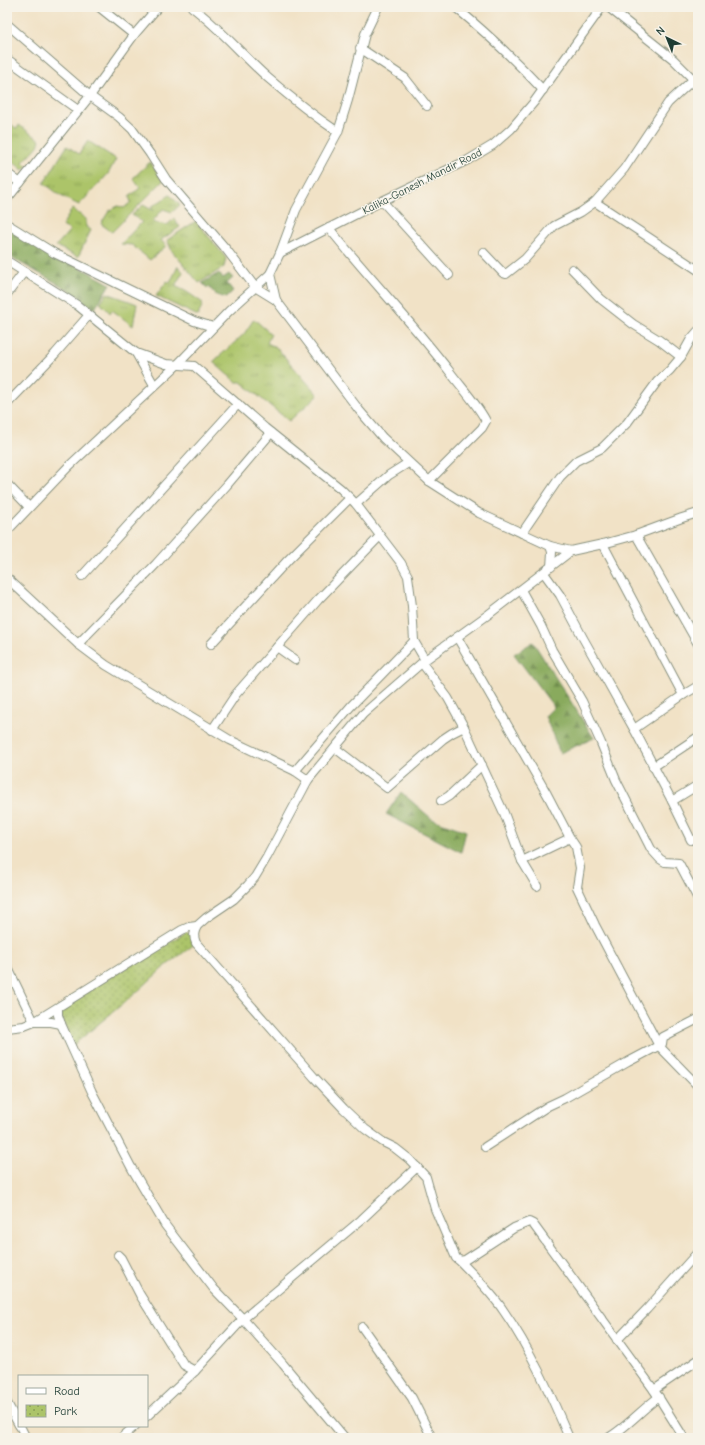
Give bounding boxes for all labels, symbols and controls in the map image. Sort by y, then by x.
north arrow [647,18,687,58]
text: N [653,24,668,38]
street label: Kalika-Ganesh Mandir Road [360,146,484,217]
legend [18,1375,148,1427]
text: Road [54,1384,80,1398]
text: Park [54,1404,77,1418]

